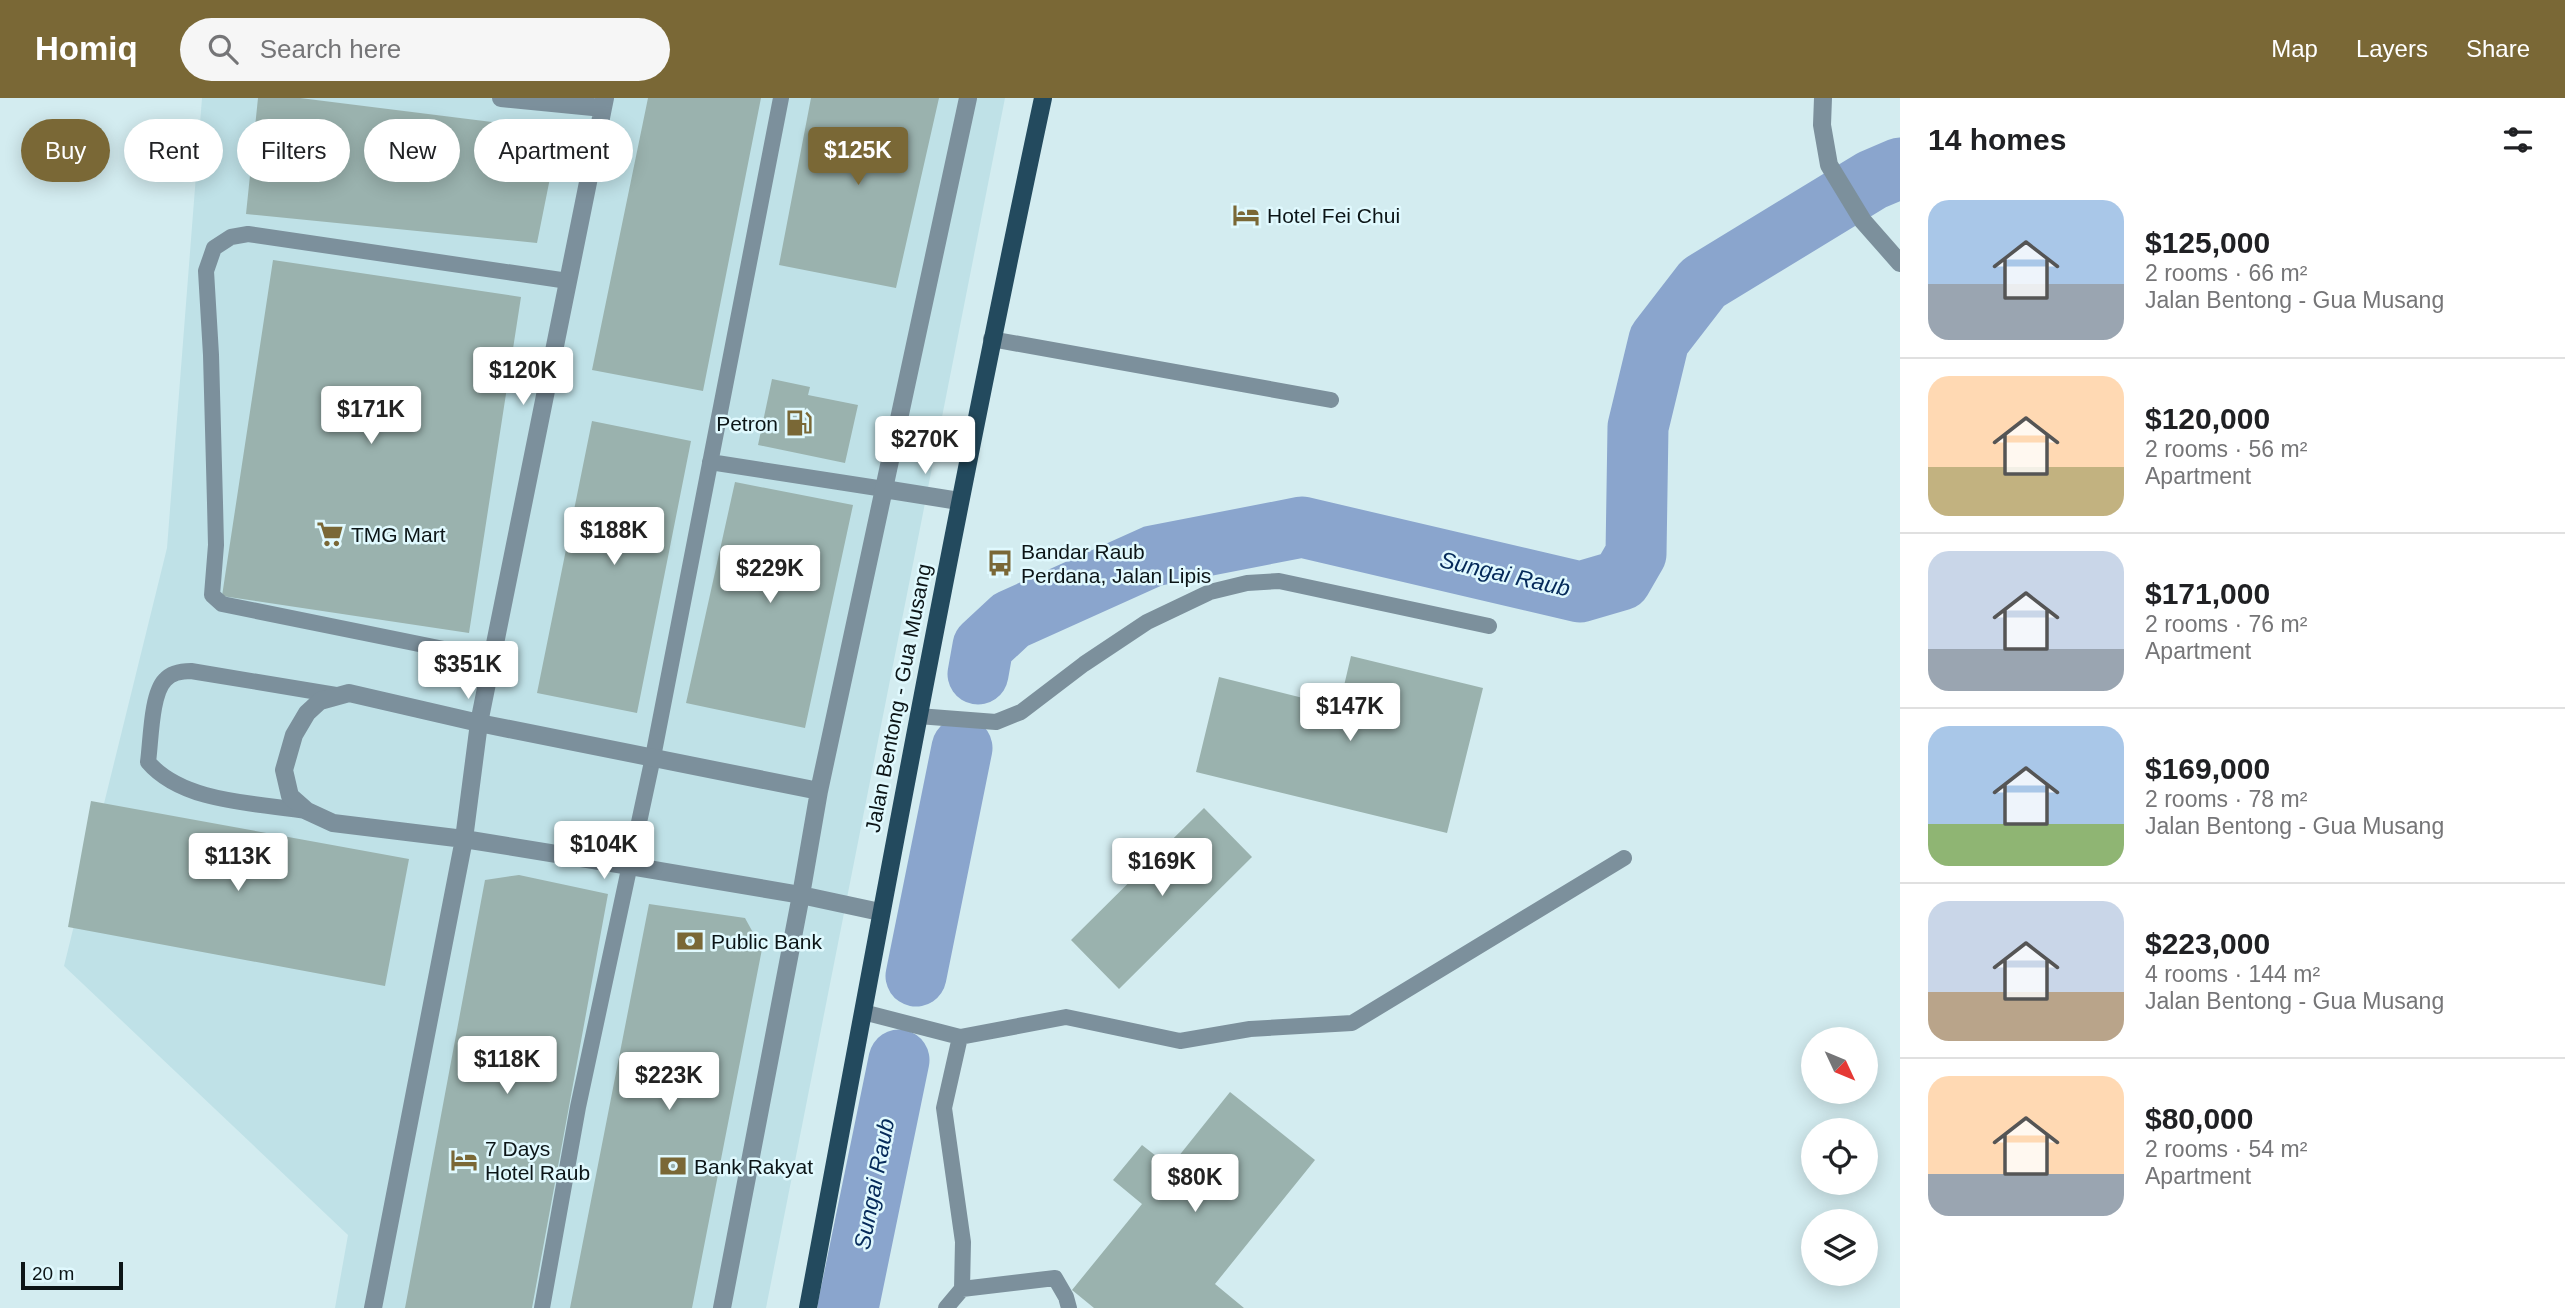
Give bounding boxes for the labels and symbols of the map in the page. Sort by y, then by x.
pin: $125K [809,127,907,187]
hotel icon: Hotel Fei Chui [1231,200,1261,230]
place label: Hotel Fei Chui [1267,204,1400,227]
pin: $120K [474,348,572,407]
pin: $171K [322,386,420,446]
fuel station icon: Petron [784,408,814,438]
place label: Petron [716,412,778,435]
pin: $270K [876,416,974,476]
pin: $188K [565,508,663,567]
supermarket icon: TMG Mart [315,519,345,549]
place label: TMG Mart [351,523,446,546]
place label: Bandar Raub Perdana, Jalan Lipis [1021,540,1211,587]
pin: $229K [721,546,819,605]
water label: Sungai Raub [1437,546,1573,602]
bus stop icon: Bandar Raub Perdana, Jalan Lipis [985,548,1015,578]
street label: Jalan Bentong - Gua Musang [861,562,935,834]
pin: $351K [419,642,517,701]
pin: $147K [1301,684,1399,743]
pin: $104K [555,822,653,881]
pin: $113K [189,834,287,893]
pin: $169K [1113,838,1211,898]
bank icon: Public Bank [675,926,705,956]
place label: Public Bank [711,930,822,953]
north arrow [1801,1027,1878,1104]
pin: $118K [458,1037,556,1096]
pin: $223K [620,1052,718,1112]
water label: Sungai Raub [849,1116,899,1252]
place label: 7 Days Hotel Raub [485,1137,590,1184]
hotel icon: 7 Days Hotel Raub [449,1145,479,1175]
bank icon: Bank Rakyat [658,1151,688,1181]
pin: $80K [1154,1154,1236,1214]
place label: Bank Rakyat [694,1155,813,1178]
scale bar [21,1259,122,1291]

